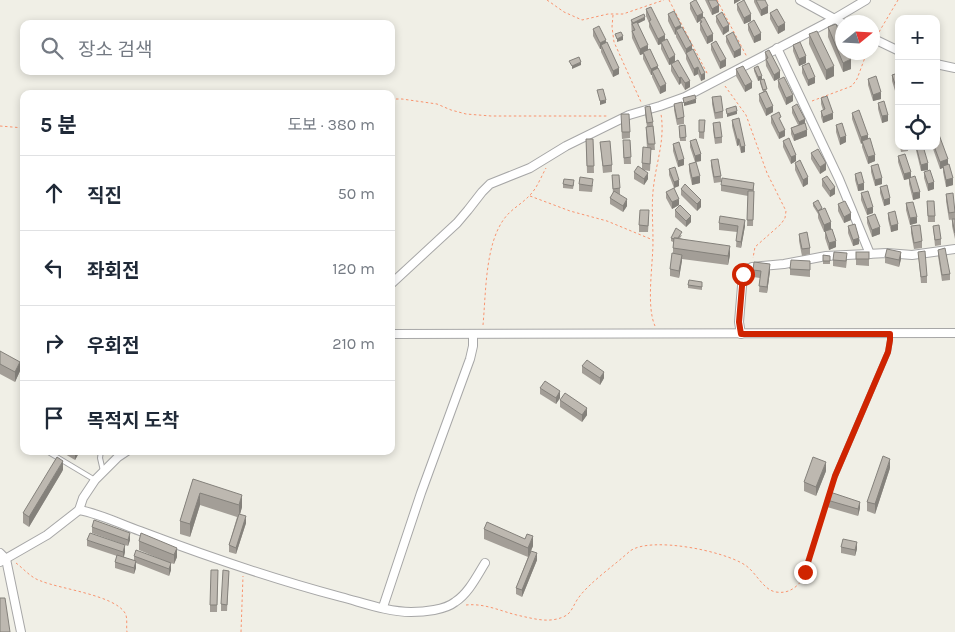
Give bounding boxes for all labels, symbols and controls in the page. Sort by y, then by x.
north arrow [835,15,880,60]
map controls [895,15,940,150]
button: + [895,15,940,60]
search box [20,20,395,75]
icon: search [38,34,66,62]
text: 장소 검색 [78,39,152,61]
button: − [895,60,940,105]
button: locate [895,105,940,150]
text: 5 분 [40,113,77,137]
text: 도보 · 380 m [288,115,375,134]
icon: ahead [40,179,68,207]
text: 50 m [338,184,375,203]
text: 직진 [87,185,122,207]
icon: left [40,254,68,282]
text: 120 m [332,259,375,278]
text: 좌회전 [87,260,139,282]
route start [732,263,755,286]
icon: right [40,329,68,357]
text: 210 m [332,334,375,353]
text: 우회전 [87,335,139,357]
icon: arrive [40,404,68,432]
text: 목적지 도착 [87,410,179,432]
route end [794,561,817,584]

